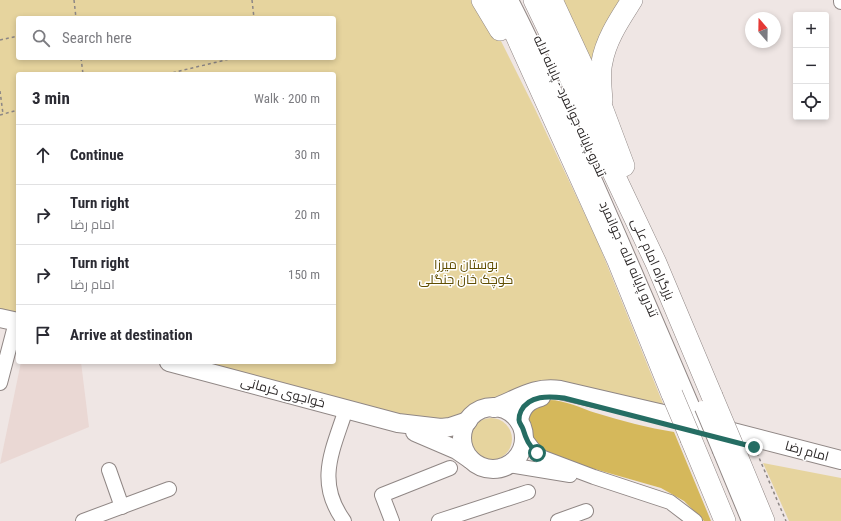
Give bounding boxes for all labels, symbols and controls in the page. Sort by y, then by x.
north arrow [745,12,781,48]
map controls [793,12,829,120]
button: + [793,12,829,48]
search box [16,16,336,60]
icon: search [30,27,52,49]
text: Search here [62,29,132,47]
street label: تندرو پایانه جوانمرد - پایانه لاله [529,33,610,180]
button: − [793,48,829,84]
button: locate [793,84,829,120]
text: 3 min [32,88,70,108]
text: Walk · 200 m [254,91,320,106]
icon: ahead [32,144,54,166]
text: Continue [70,146,124,164]
text: 30 m [294,147,320,162]
text: Turn right [70,194,129,212]
street label: تندرو پایانه لاله - جوانمرد [595,199,662,321]
icon: right [32,204,54,226]
text: 20 m [294,207,320,222]
street label: بزرگراه امام علی [627,216,678,303]
text: امام رضا [70,217,115,232]
text: Turn right [70,254,129,272]
park label: بوستان میرزا کوچک خان جنگلی [419,257,513,289]
icon: right [32,264,54,286]
text: 150 m [288,267,320,282]
text: امام رضا [70,277,115,292]
icon: arrive [32,324,54,346]
text: Arrive at destination [70,326,193,344]
street label: خواجوی کرمانی [239,374,327,410]
route end [745,438,763,456]
street label: امام رضا [783,438,831,466]
route start [528,444,546,462]

